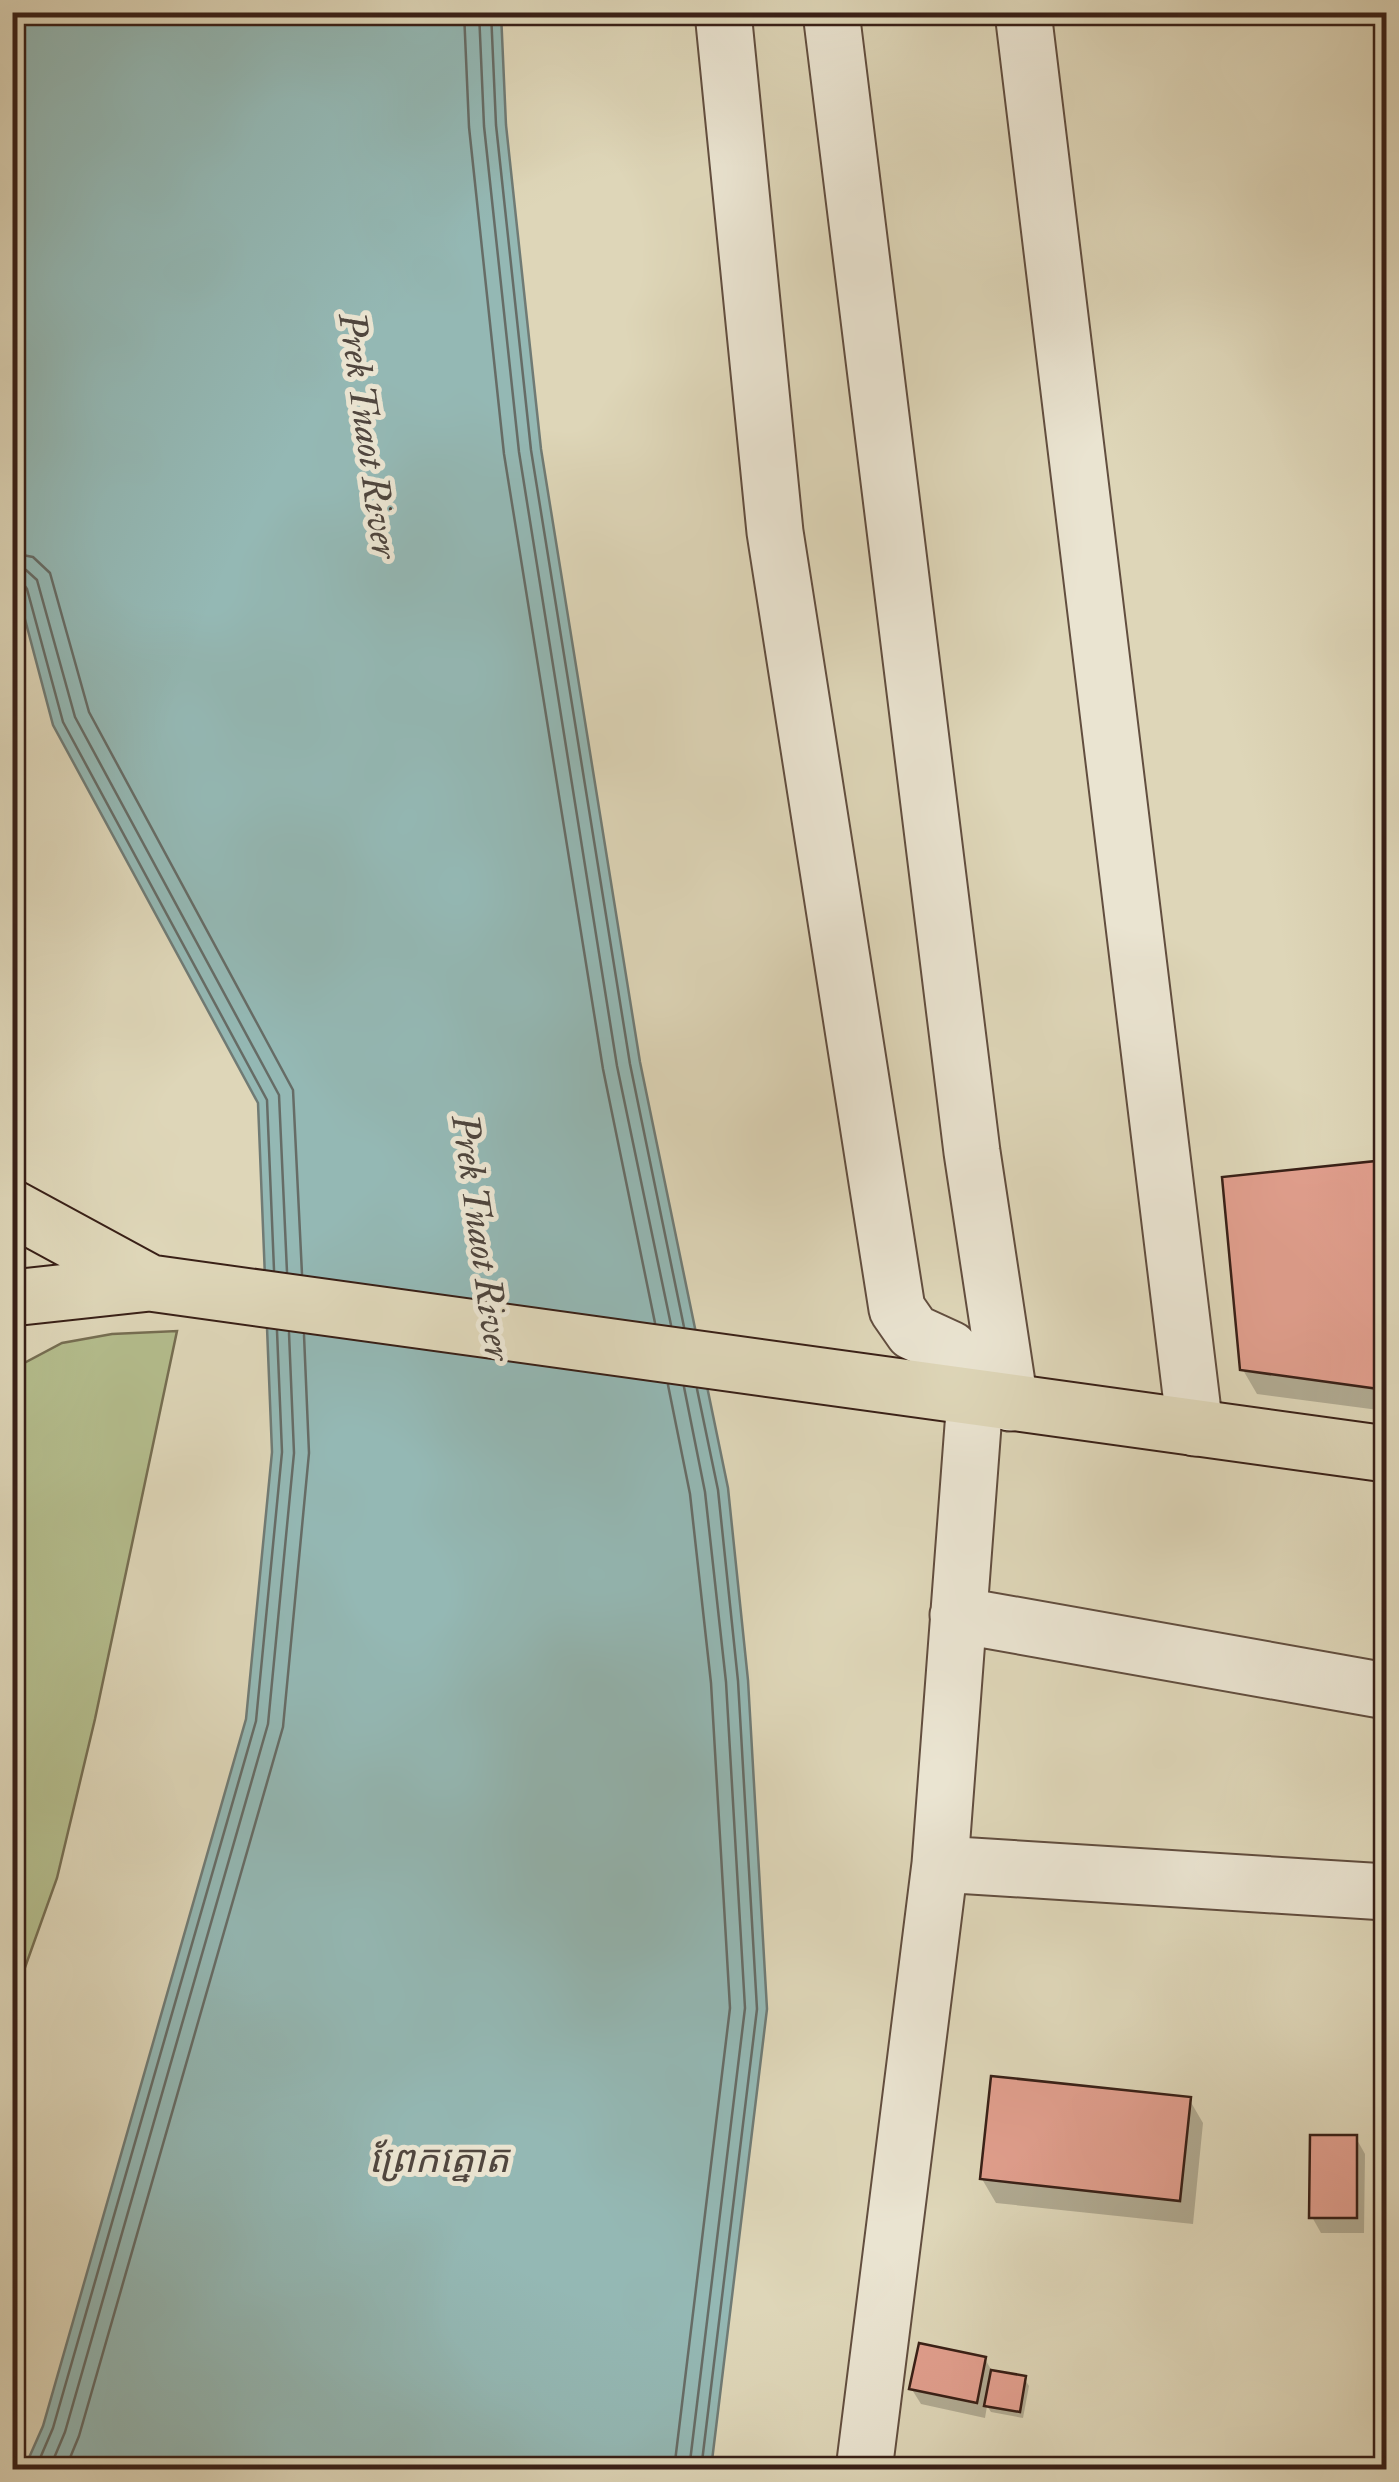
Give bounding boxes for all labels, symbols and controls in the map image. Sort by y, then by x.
water label: Prek Tnaot River [327,308,409,563]
water label: Prek Tnaot River [440,1110,522,1365]
water label: ព្រែកត្នោត [369,2136,511,2184]

